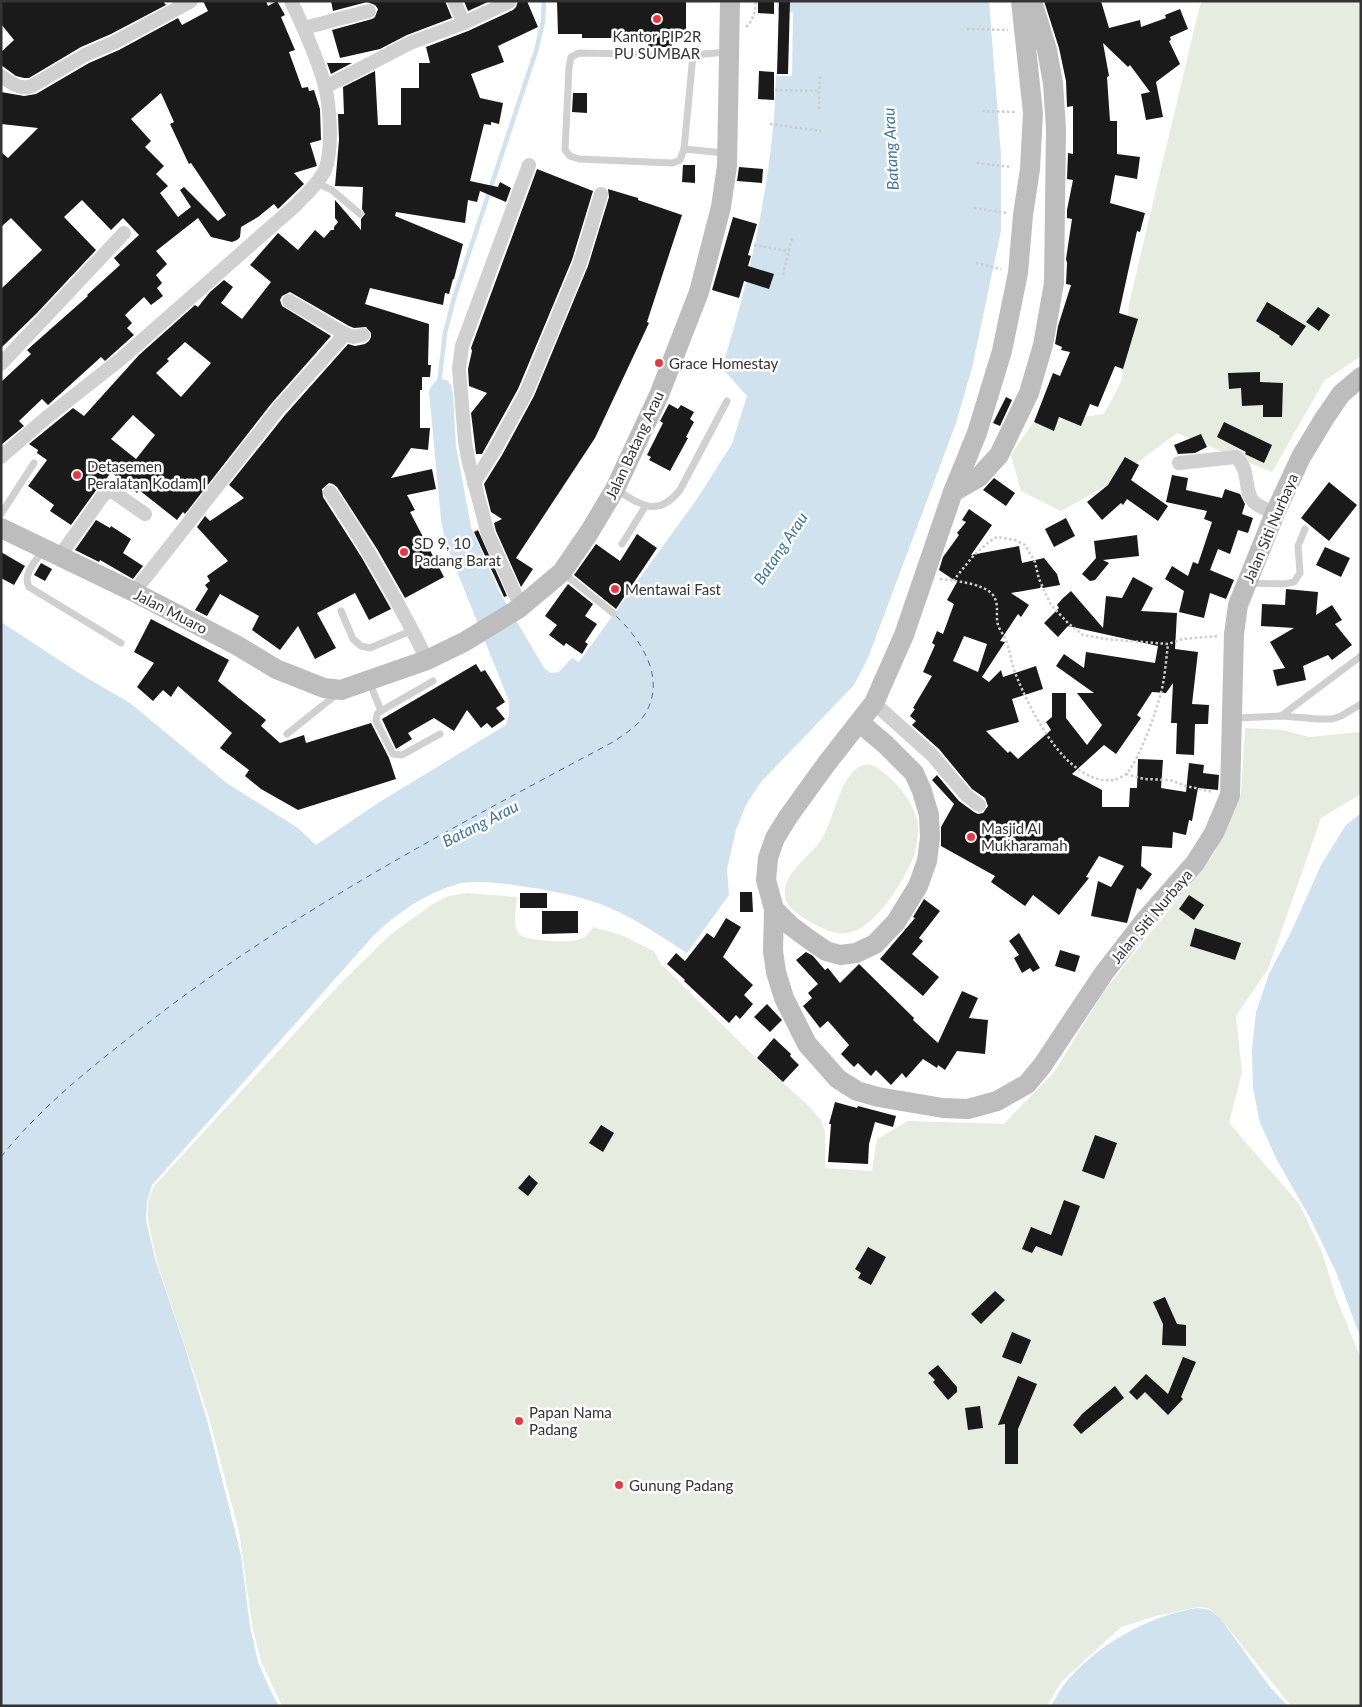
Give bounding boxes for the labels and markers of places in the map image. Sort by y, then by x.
marker: Kantor PIP2R PU SUMBAR [651,13,663,25]
place label: Kantor PIP2R PU SUMBAR [613,27,702,62]
place label: Grace Homestay [669,354,779,372]
marker: Grace Homestay [653,357,665,369]
place label: Detasemen Peralatan Kodam I [87,457,206,492]
marker: Detasemen Peralatan Kodam I [71,469,83,481]
place label: SD 9, 10 Padang Barat [414,534,502,569]
marker: SD 9, 10 Padang Barat [398,546,410,558]
place label: Mentawai Fast [625,580,722,598]
marker: Mentawai Fast [609,583,621,595]
place label: Masjid Al Mukharamah [981,819,1068,854]
marker: Masjid Al Mukharamah [965,831,977,843]
place label: Papan Nama Padang [529,1403,612,1438]
marker: Papan Nama Padang [513,1415,525,1427]
place label: Gunung Padang [629,1476,733,1494]
marker: Gunung Padang [613,1479,625,1491]

